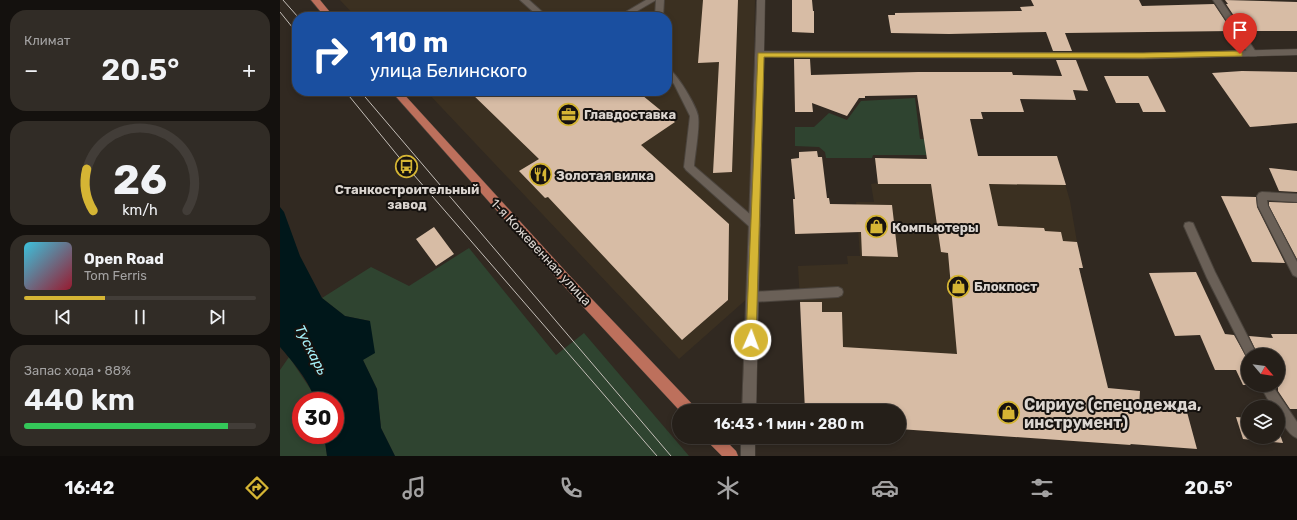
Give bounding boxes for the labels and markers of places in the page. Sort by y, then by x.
pin [1223,13,1257,54]
office icon: Главдоставка [556,101,582,127]
place label: Главдоставка [584,107,676,122]
bus stop icon: Станкостроительный завод [394,154,420,180]
restaurant icon: Золотая вилка [528,162,554,188]
place label: Золотая вилка [556,168,654,183]
place label: Станкостроительный завод [335,182,479,212]
shop icon: Компьютеры [863,214,889,240]
place label: Компьютеры [892,220,979,235]
shop icon: Блокпост [946,273,972,299]
place label: Блокпост [974,279,1037,294]
place label: Сириус (спецодежда, инструмент) [1024,395,1201,432]
shop icon: Сириус (спецодежда, инструмент) [995,400,1021,426]

